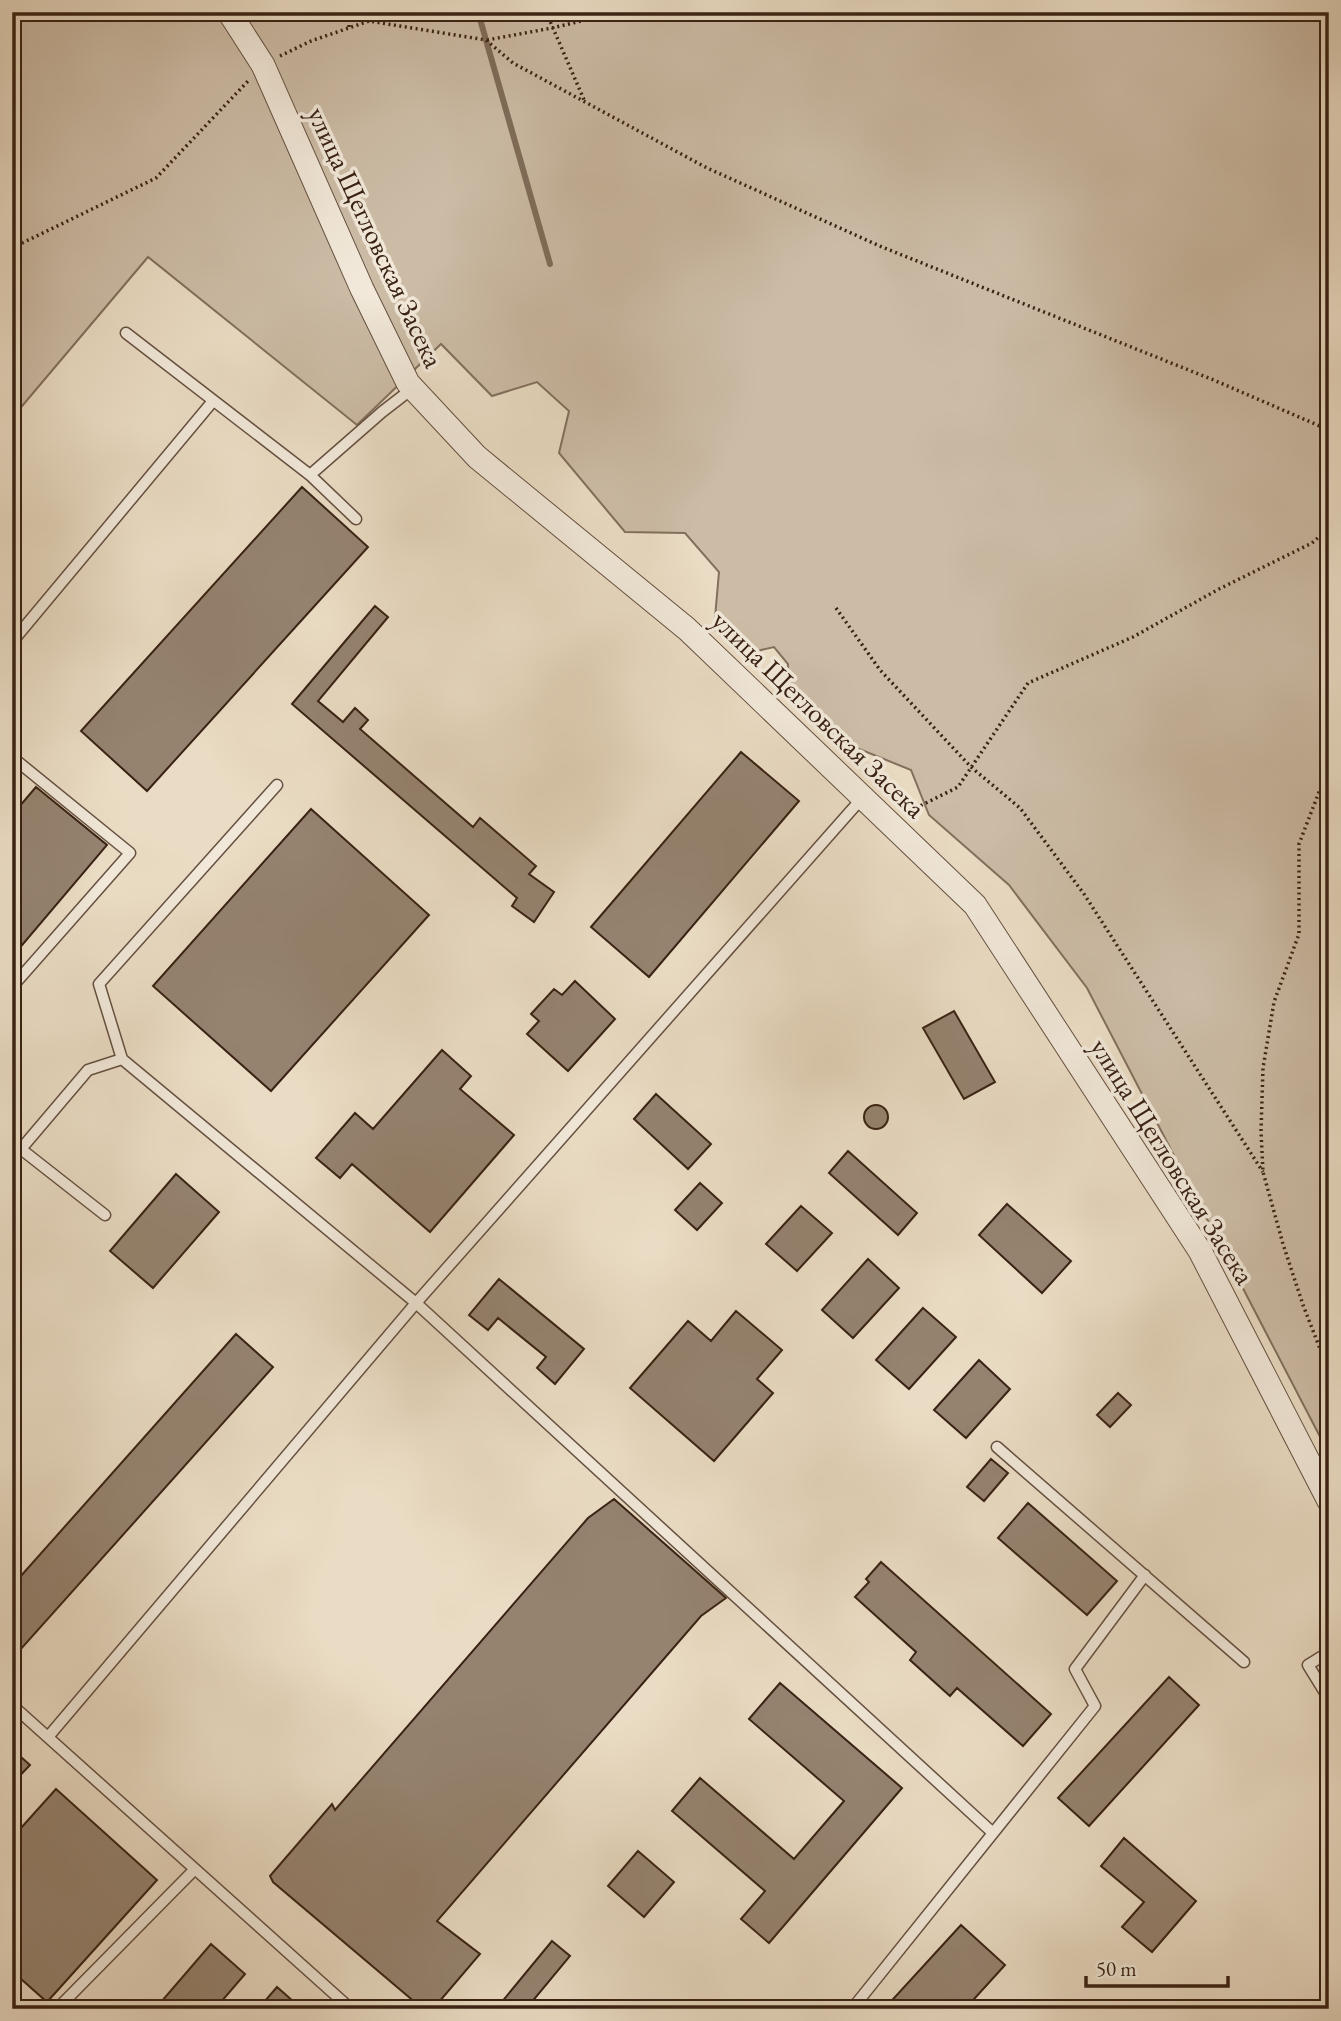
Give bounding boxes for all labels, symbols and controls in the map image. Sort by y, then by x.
street label: улица Щегловская Засека [300,101,453,374]
street label: улица Щегловская Засека [704,602,934,826]
street label: улица Щегловская Засека [1082,1031,1264,1292]
scale bar [1086,1944,1227,1988]
text: 50 m [1096,1955,1137,1982]

